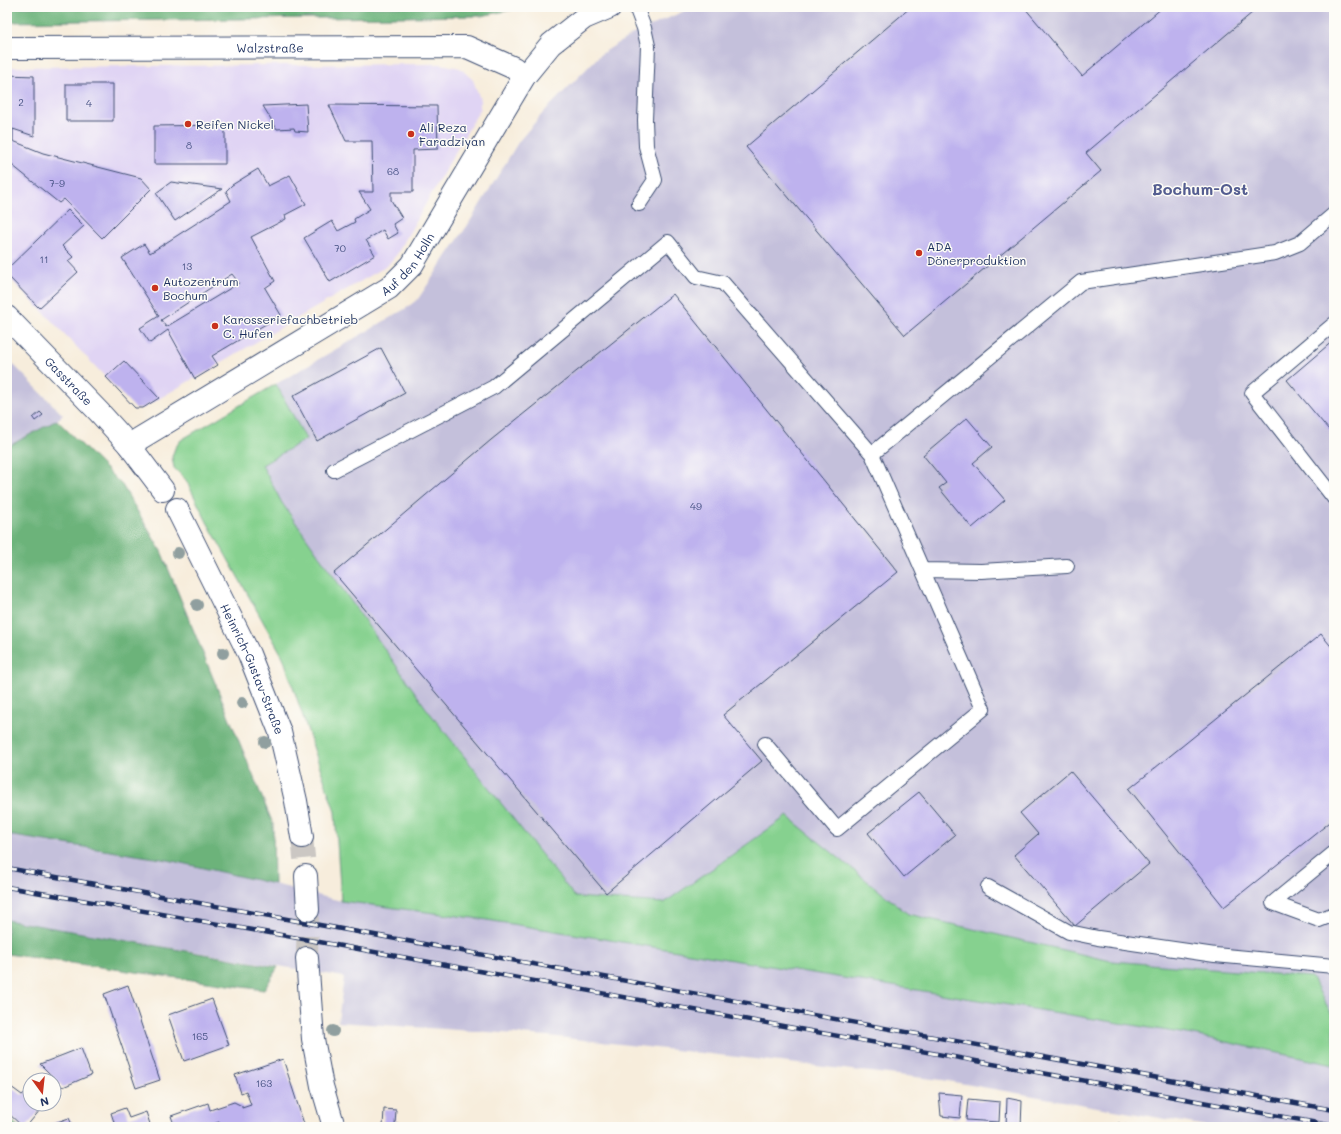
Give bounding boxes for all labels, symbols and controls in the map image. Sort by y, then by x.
street label: Walzstraße [236,39,304,56]
house number: 2 [18,95,24,109]
house number: 4 [86,96,92,110]
place label: Reifen Nickel [196,116,274,132]
marker: Reifen Nickel [183,119,193,129]
place label: Ali Reza Faradziyan [419,119,485,149]
marker: Ali Reza Faradziyan [406,129,416,139]
house number: 8 [186,138,192,152]
house number: 68 [387,164,399,178]
house number: 7-9 [49,176,65,190]
district label: Bochum-Ost [1152,178,1248,199]
street label: Auf den Holln [378,230,438,299]
place label: ADA Dönerproduktion [927,238,1026,268]
house number: 70 [334,241,346,255]
marker: ADA Dönerproduktion [914,248,924,258]
house number: 11 [40,252,48,266]
house number: 13 [182,259,192,273]
place label: Autozentrum Bochum [163,273,238,303]
marker: Autozentrum Bochum [150,283,160,293]
place label: Karosseriefachbetrieb C. Hufen [223,311,358,341]
marker: Karosseriefachbetrieb C. Hufen [210,321,220,331]
street label: Gasstraße [42,353,96,409]
house number: 49 [690,499,702,513]
street label: Heinrich-Gustav-Straße [217,601,288,737]
house number: 165 [192,1029,208,1043]
north arrow [22,1072,62,1112]
house number: 163 [256,1076,272,1090]
text: N [39,1094,51,1110]

